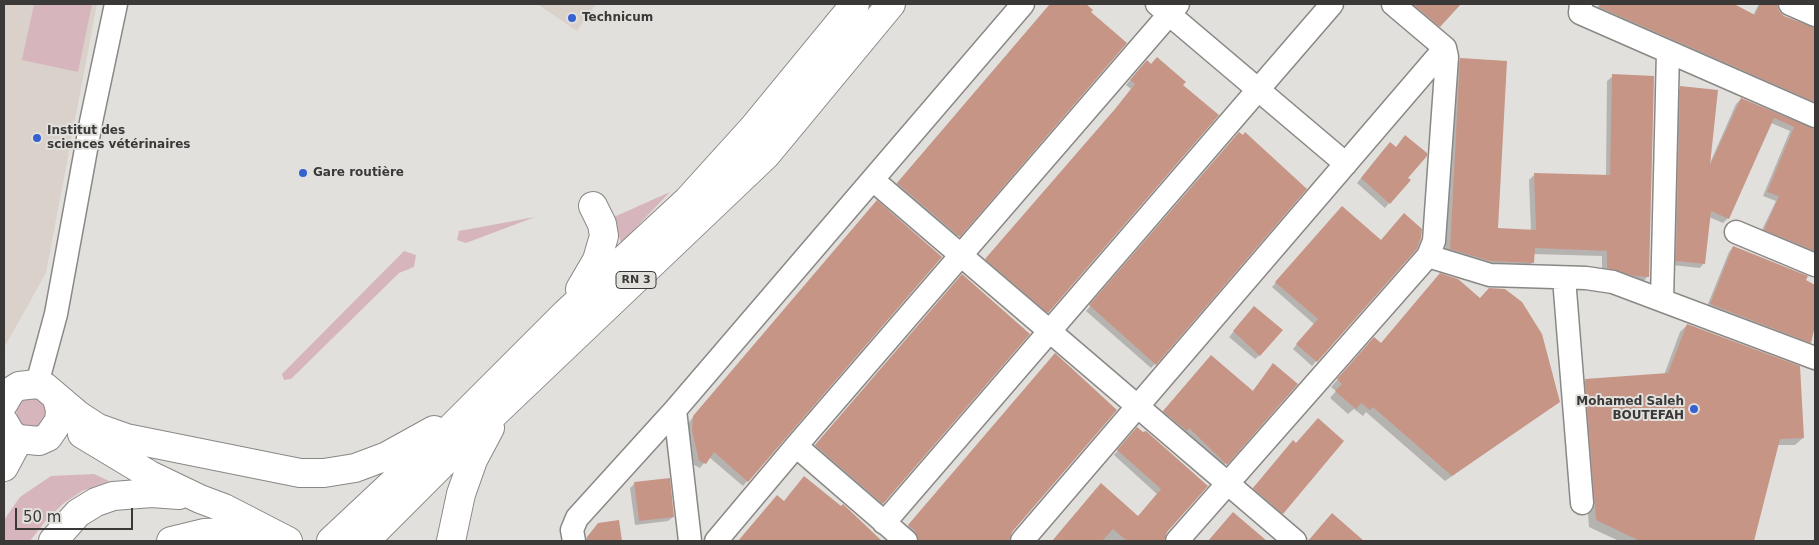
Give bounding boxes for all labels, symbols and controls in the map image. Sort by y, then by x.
place label: Technicum [582,11,653,25]
marker: Technicum [566,12,578,24]
place label: Institut des sciences vétérinaires [47,124,190,152]
marker: Institut des sciences vétérinaires [31,132,43,144]
place label: Gare routière [313,166,404,180]
marker: Gare routière [297,167,309,179]
road number: RN 3 [616,272,656,288]
place label: Mohamed Saleh BOUTEFAH [1576,395,1684,423]
marker: Mohamed Saleh BOUTEFAH [1688,403,1700,415]
scale bar [18,498,135,530]
text: 50 m [23,508,61,526]

